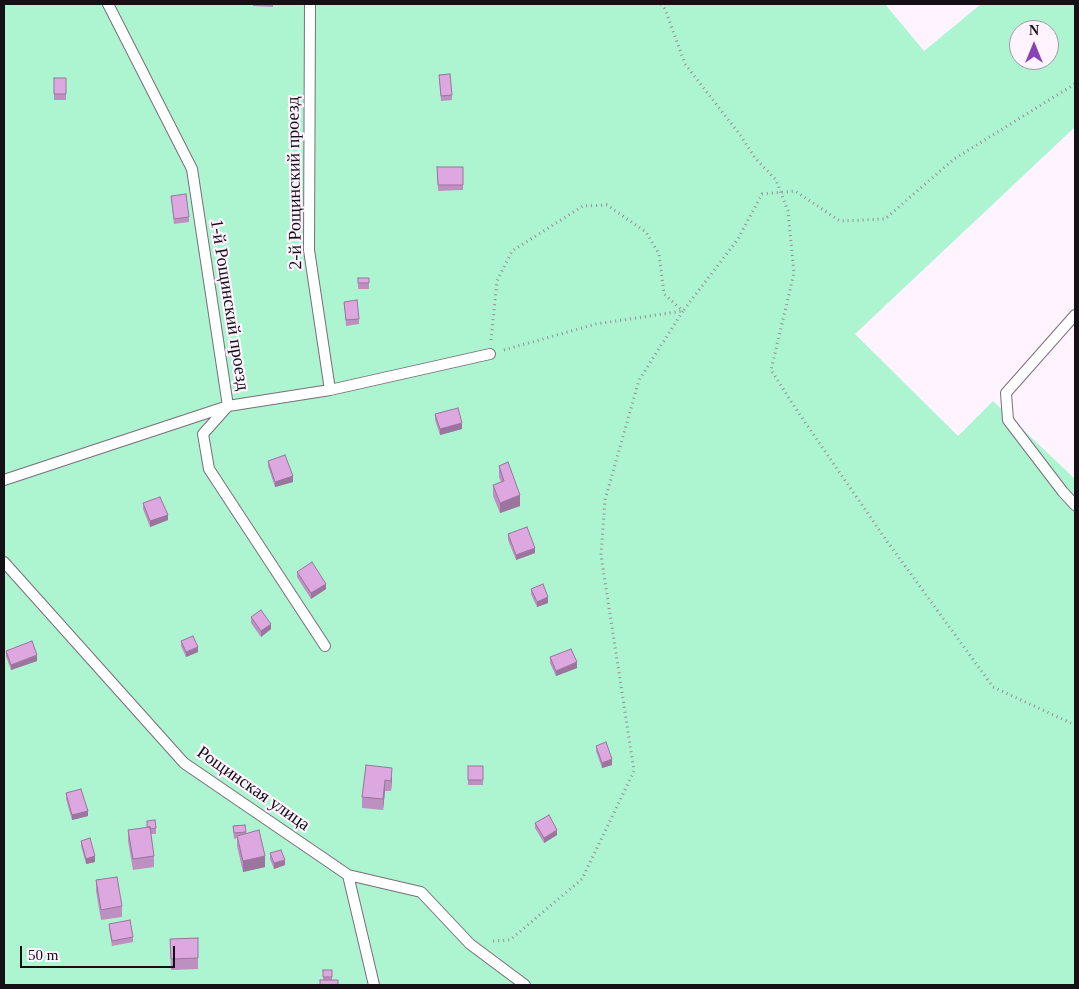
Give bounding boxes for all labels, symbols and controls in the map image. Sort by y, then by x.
north arrow [1009,20,1059,70]
text: N [1029,23,1039,38]
street label: 2-й Рощинский проезд [283,96,307,270]
street label: 1-й Рощинский проезд [205,218,253,392]
street label: Рощинская улица [192,742,314,836]
scale bar [22,936,178,968]
text: 50 m [28,947,58,963]

